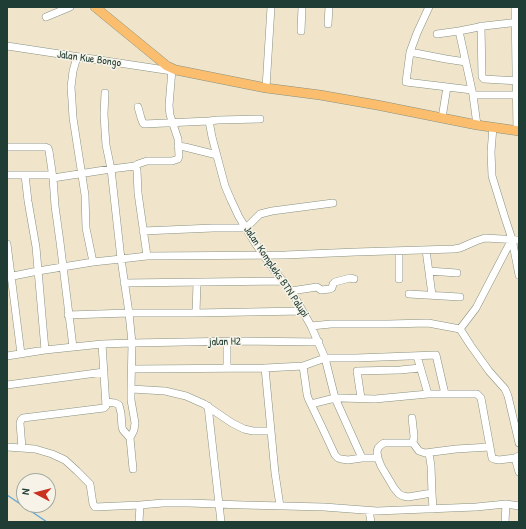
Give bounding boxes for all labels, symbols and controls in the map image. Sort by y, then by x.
street label: Jalan Kue Bongo [56,48,122,70]
street label: Jalan Kompleks BTN Palupi [241,224,311,320]
street label: jalan H2 [209,335,241,349]
north arrow [16,473,56,513]
text: N [18,488,32,495]

